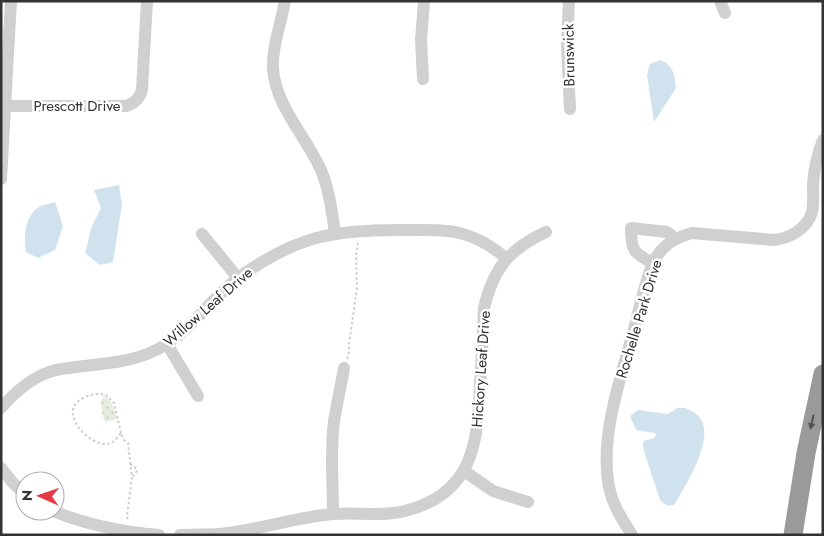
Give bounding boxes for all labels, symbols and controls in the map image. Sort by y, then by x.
street label: Brunswick [557,23,581,87]
street label: Prescott Drive [33,95,121,117]
street label: Rochelle Park Drive [610,257,668,381]
street label: Willow Leaf Drive [158,262,258,352]
street label: Hickory Leaf Drive [466,310,496,428]
one-way arrow [808,414,816,430]
north arrow [15,471,65,521]
text: N [17,490,37,501]

